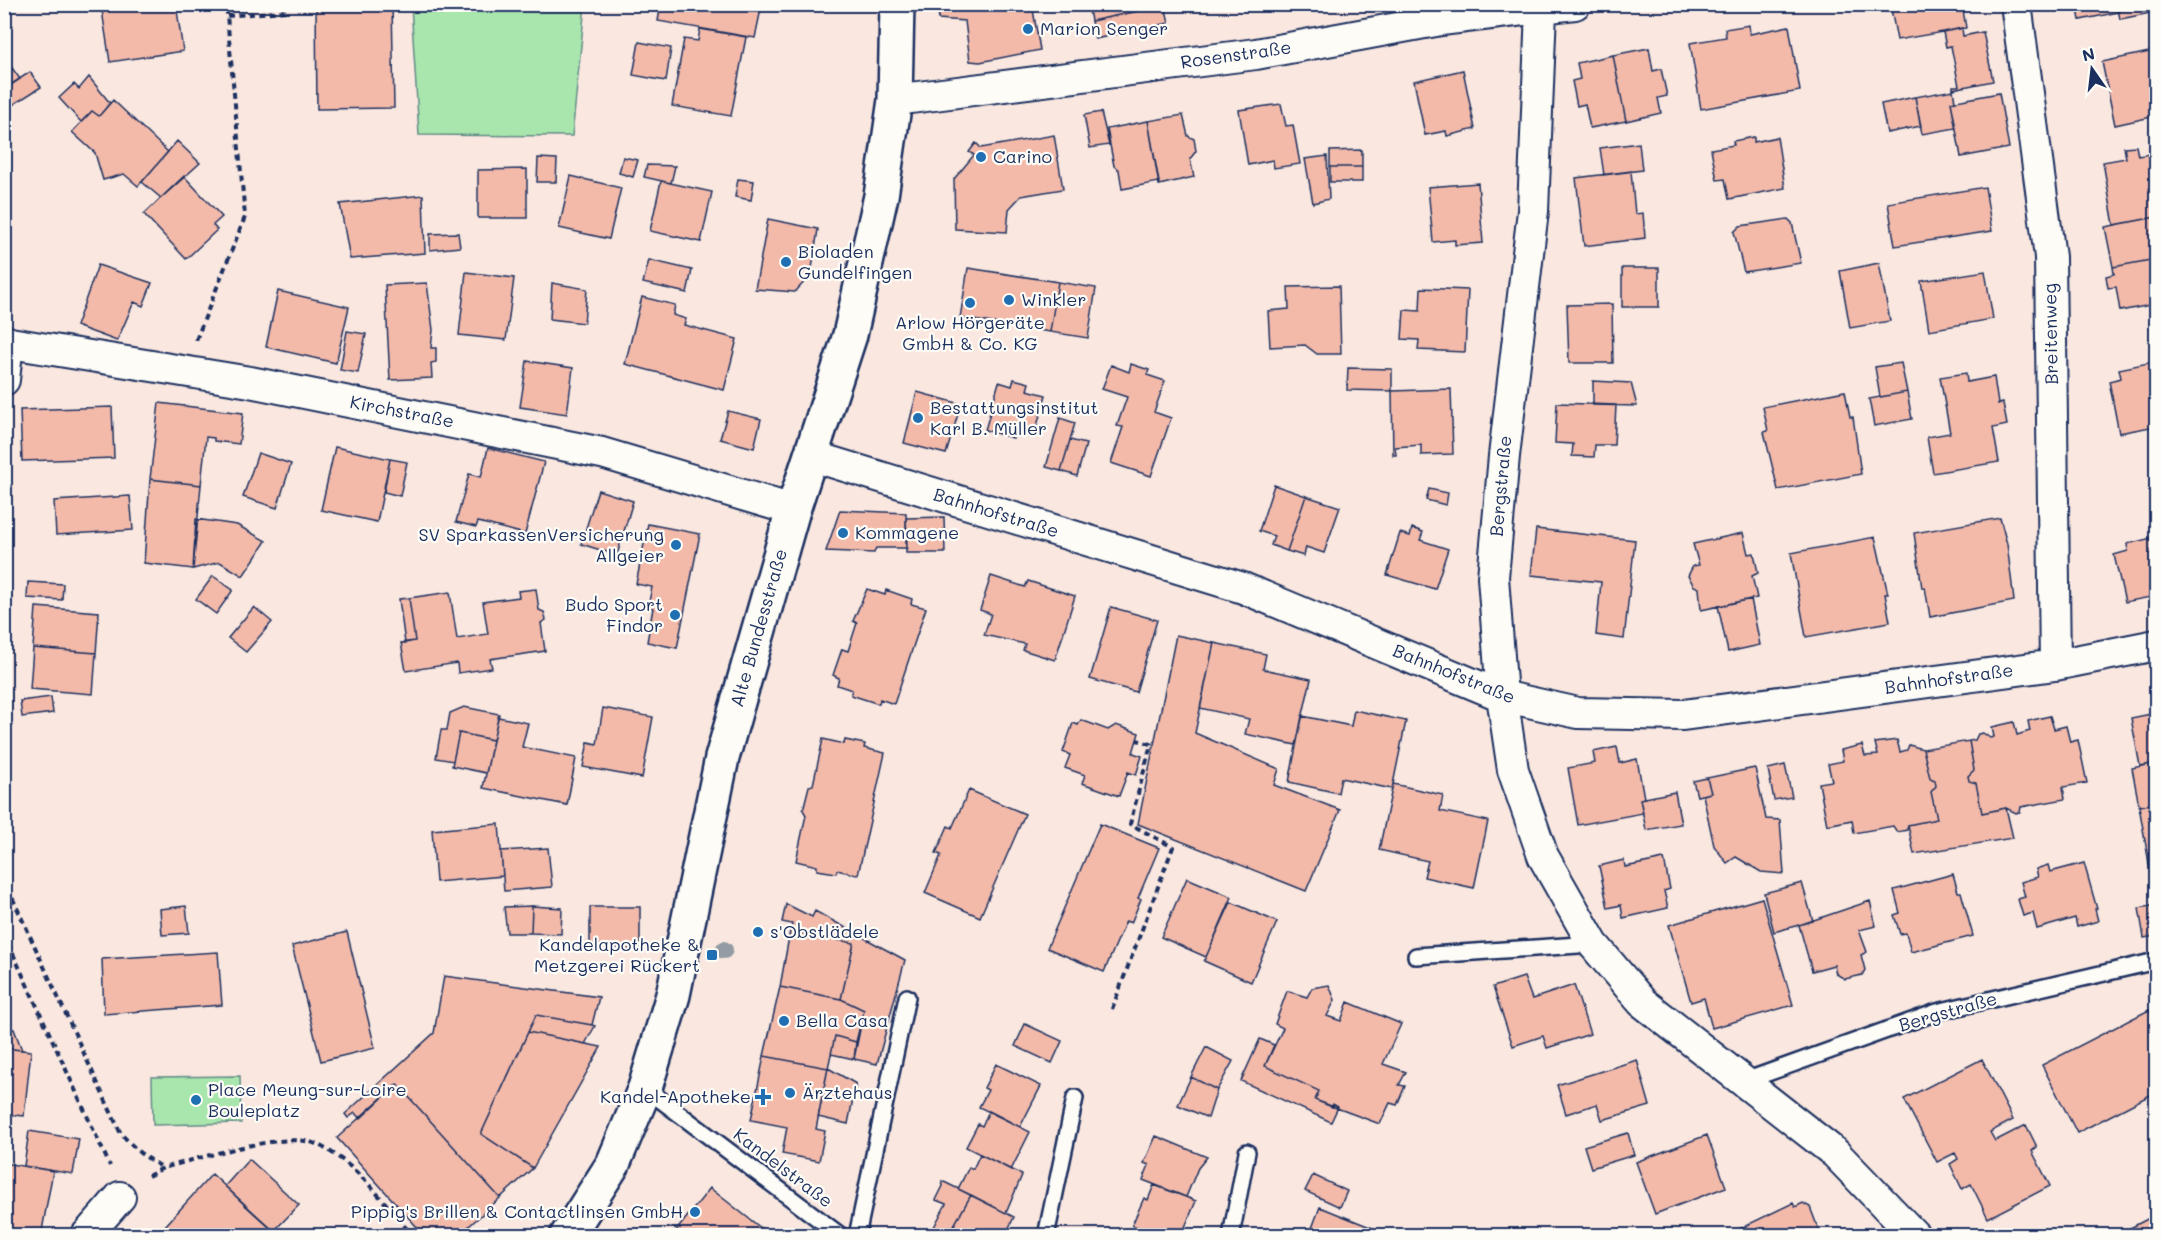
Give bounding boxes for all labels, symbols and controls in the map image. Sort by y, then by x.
place label: Marion Senger [1040,16,1168,40]
marker: Marion Senger [1021,22,1035,36]
street label: Rosenstraße [1179,34,1293,74]
north arrow [2062,39,2122,99]
text: N [2080,42,2097,66]
place label: Carino [993,144,1053,168]
marker: Carino [974,150,988,164]
place label: Bioladen Gundelfingen [798,239,912,284]
marker: Bioladen Gundelfingen [779,255,793,269]
street label: Breitenweg [2037,283,2063,385]
place label: Winkler [1021,287,1087,311]
marker: Winkler [1002,293,1016,307]
marker: Arlow Hörgeräte GmbH & Co. KG [963,296,977,310]
place label: Arlow Hörgeräte GmbH & Co. KG [895,310,1045,355]
street label: Kirchstraße [348,389,456,433]
place label: Bestattungsinstitut Karl B. Müller [930,395,1098,440]
marker: Bestattungsinstitut Karl B. Müller [911,411,925,425]
street label: Bergstraße [1484,434,1516,537]
street label: Bahnhofstraße [931,482,1062,542]
place label: Kommagene [855,520,959,544]
place label: SV SparkassenVersicherung Allgeier [418,522,664,567]
marker: Kommagene [836,526,850,540]
marker: SV SparkassenVersicherung Allgeier [669,538,683,552]
street label: Alte Bundesstraße [724,546,792,710]
place label: Budo Sport Findor [565,592,663,637]
marker: Budo Sport Findor [668,608,682,622]
street label: Bahnhofstraße [1390,638,1519,709]
street label: Bahnhofstraße [1883,657,2015,699]
place label: s'Obstlädele [770,919,879,943]
marker: s'Obstlädele [751,925,765,939]
place label: Kandelapotheke & Metzgerei Rückert [534,932,700,977]
marker: Kandelapotheke & Metzgerei Rückert [705,948,719,962]
street label: Bergstraße [1896,986,2000,1037]
place label: Bella Casa [796,1008,888,1032]
marker: Bella Casa [777,1014,791,1028]
place label: Place Meung-sur-Loire Bouleplatz [208,1077,407,1122]
place label: Ärztehaus [802,1080,893,1104]
place label: Kandel-Apotheke [600,1084,751,1108]
marker: Ärztehaus [783,1086,797,1100]
marker: Kandel-Apotheke [756,1090,770,1104]
marker: Place Meung-sur-Loire Bouleplatz [189,1093,203,1107]
street label: Kandelstraße [729,1122,838,1212]
place label: Pippig's Brillen & Contactlinsen GmbH [351,1199,683,1223]
marker: Pippig's Brillen & Contactlinsen GmbH [688,1205,702,1219]

